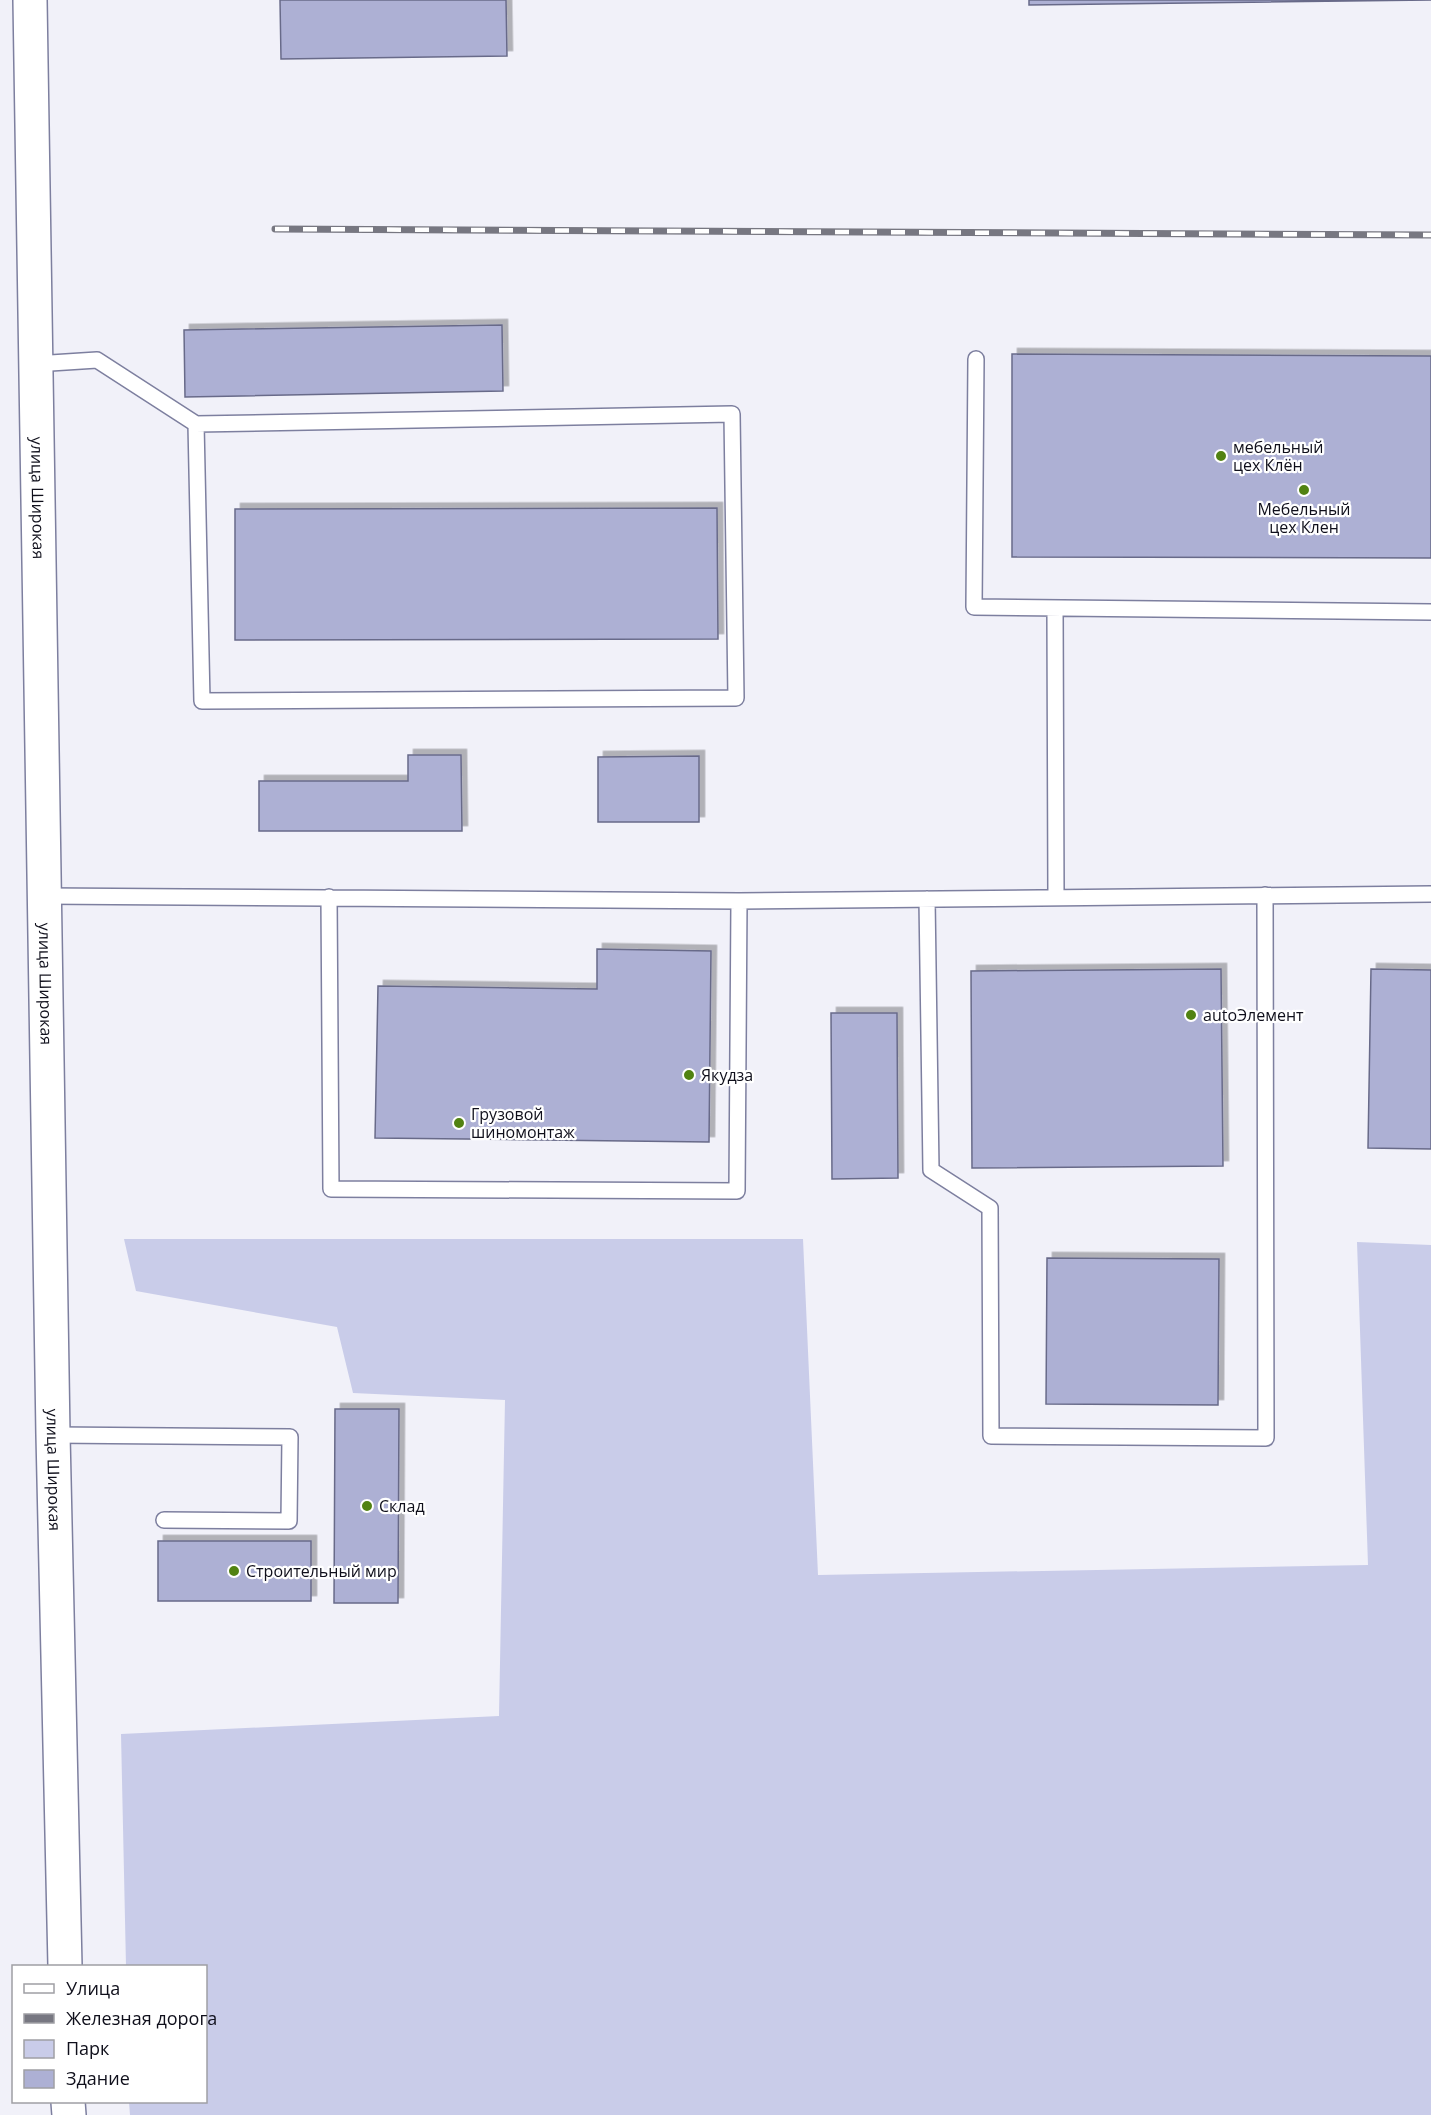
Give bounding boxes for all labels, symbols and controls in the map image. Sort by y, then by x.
place label: мебельный цех Клён [1233,436,1323,476]
street label: улица Широкая [26,437,50,559]
marker: мебельный цех Клён [1214,449,1228,463]
marker: Мебельный цех Клен [1297,483,1311,497]
place label: Мебельный цех Клен [1257,498,1351,538]
street label: улица Широкая [34,922,58,1045]
place label: autoЭлемент [1203,1004,1304,1026]
marker: autoЭлемент [1184,1008,1198,1022]
place label: Якудза [701,1064,753,1086]
marker: Якудза [682,1068,696,1082]
place label: Грузовой шиномонтаж [471,1103,575,1143]
marker: Грузовой шиномонтаж [452,1116,466,1130]
street label: улица Широкая [42,1408,66,1531]
place label: Склад [379,1495,425,1517]
marker: Склад [360,1499,374,1513]
place label: Строительный мир [246,1560,397,1582]
marker: Строительный мир [227,1564,241,1578]
legend [12,1965,207,2103]
text: Улица [66,1976,120,2000]
text: Железная дорога [66,2006,217,2030]
text: Парк [66,2036,110,2060]
text: Здание [66,2066,130,2090]

